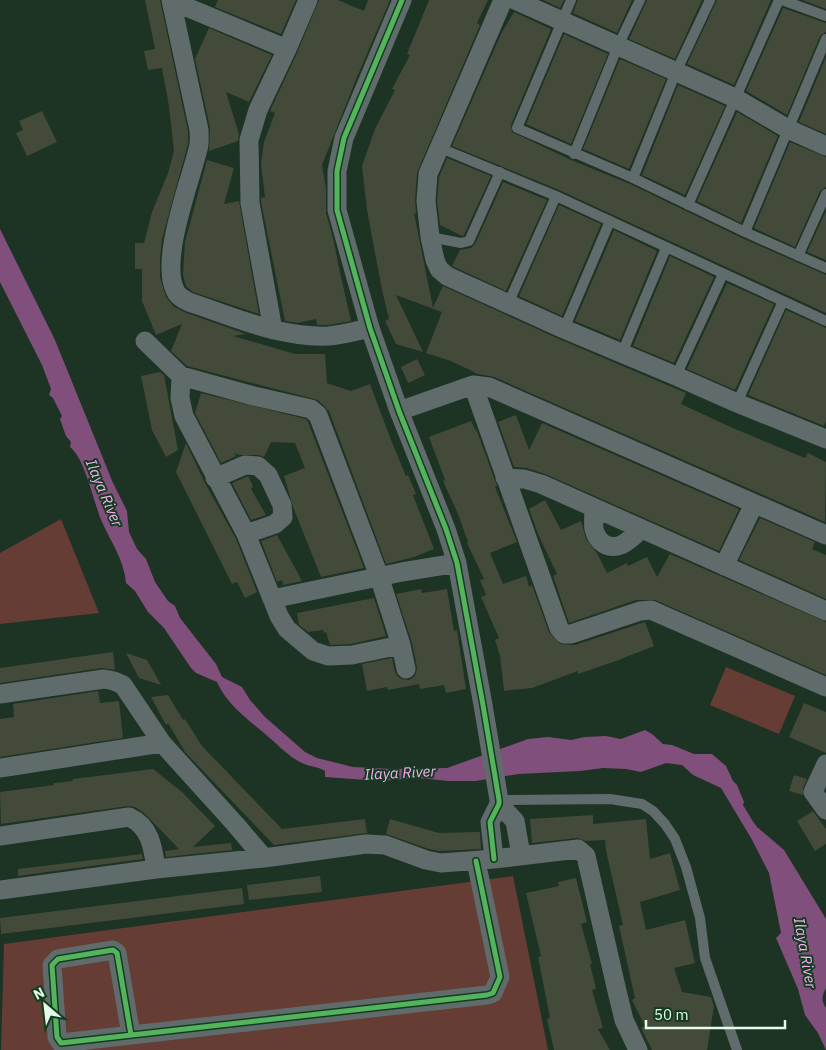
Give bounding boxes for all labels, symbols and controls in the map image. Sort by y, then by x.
water label: Ilaya River [82,456,127,530]
water label: Ilaya River [364,761,437,784]
water label: Ilaya River [790,916,821,990]
north arrow [20,980,70,1030]
text: N [30,983,48,1004]
scale bar [646,998,785,1030]
text: 50 m [654,1005,689,1024]

